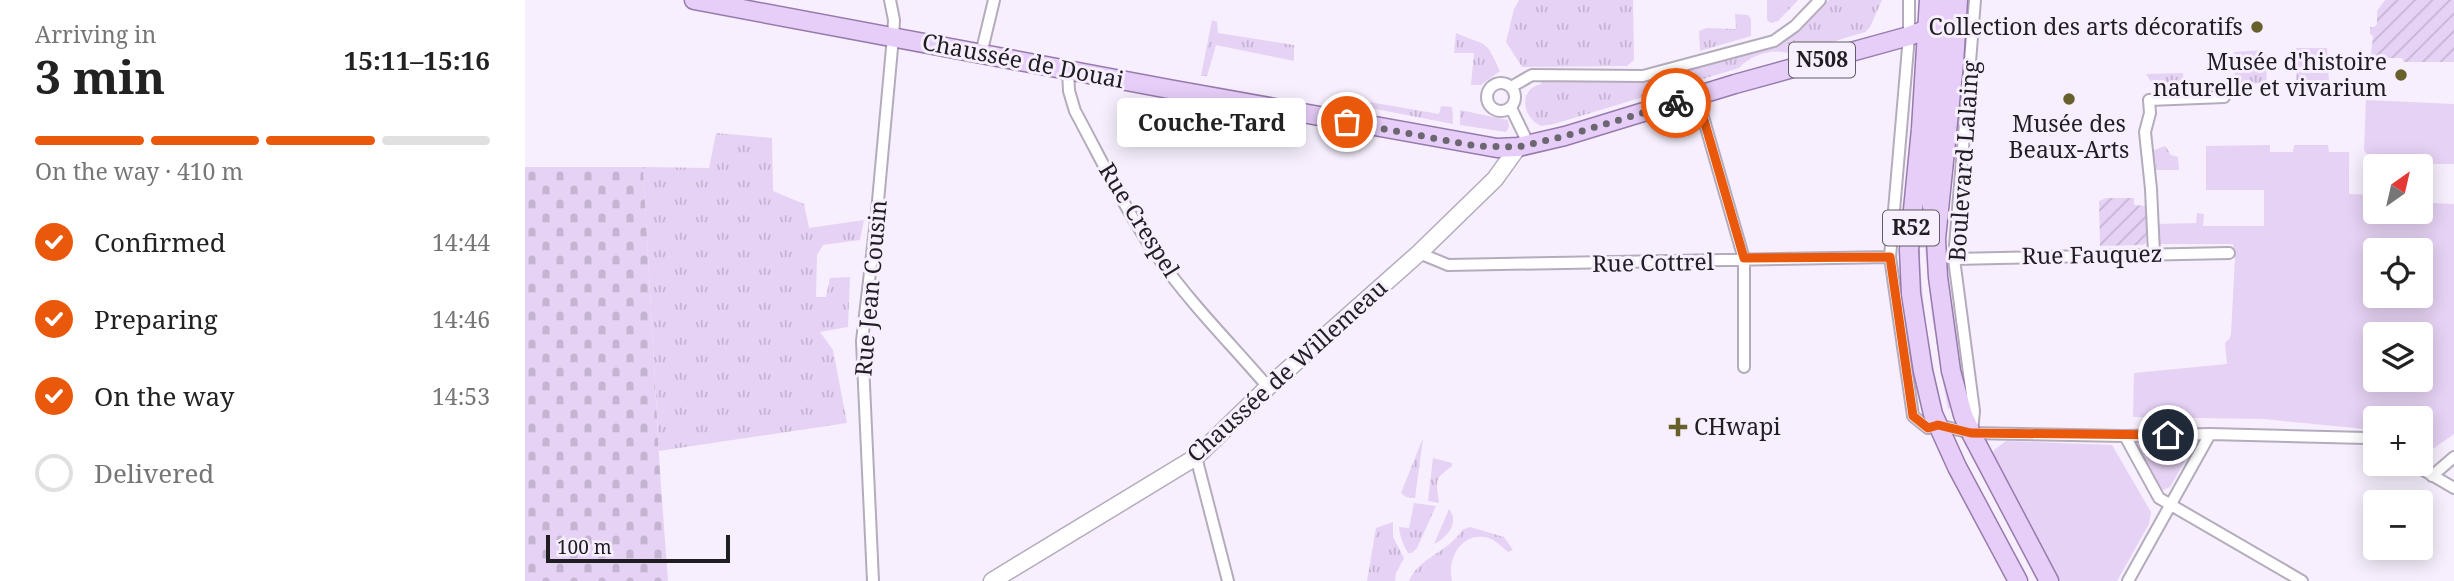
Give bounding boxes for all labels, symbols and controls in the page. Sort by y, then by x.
place label: Collection des arts décoratifs [1929,10,2243,42]
text: Arriving in [35,18,156,50]
marker: Collection des arts décoratifs [2249,19,2265,35]
street label: Chaussée de Douai [920,25,1127,95]
text: 15:11–15:16 [344,42,490,78]
road number: N508 [1789,42,1855,78]
text: 3 min [35,45,165,107]
place label: Musée d'histoire naturelle et vivarium [2153,45,2387,103]
street label: Boulevard Lalaing [1940,59,1986,263]
marker: Musée d'histoire naturelle et vivarium [2393,67,2409,83]
courier [1641,68,1711,138]
icon: bike [1657,84,1695,122]
marker: Musée des Beaux-Arts [2061,91,2077,107]
pin [1317,92,1377,152]
callout: Couche-Tard [1116,97,1305,146]
icon: bag [1328,103,1366,141]
text: Couche-Tard [1138,106,1285,138]
place label: Musée des Beaux-Arts [2009,107,2129,165]
north arrow [2363,154,2433,224]
map controls [2363,154,2433,560]
text: On the way · 410 m [35,155,243,187]
street label: Rue Crespel [1092,156,1188,283]
street label: Rue Jean Cousin [846,198,894,377]
road number: R52 [1883,210,1939,246]
icon: check [35,223,73,261]
text: Confirmed [94,224,226,260]
text: 14:44 [432,226,490,258]
street label: Rue Fauquez [2021,237,2163,271]
button: locate [2363,238,2433,308]
street label: Rue Cottrel [1592,245,1714,279]
street label: Chaussée de Willemeau [1179,271,1394,469]
icon: check [35,300,73,338]
text: Preparing [94,301,218,337]
text: 14:46 [432,303,490,335]
button: layers [2363,322,2433,392]
icon: check [35,377,73,415]
text: On the way [94,378,234,414]
text: 14:53 [432,380,490,412]
pin [2138,405,2198,465]
button: + [2363,406,2433,476]
place label: CHwapi [1694,410,1781,442]
icon: home [2149,416,2187,454]
marker: CHwapi [1668,417,1688,437]
text: Delivered [94,455,214,491]
button: − [2363,490,2433,560]
scale bar [546,532,730,564]
text: 100 m [557,534,612,560]

